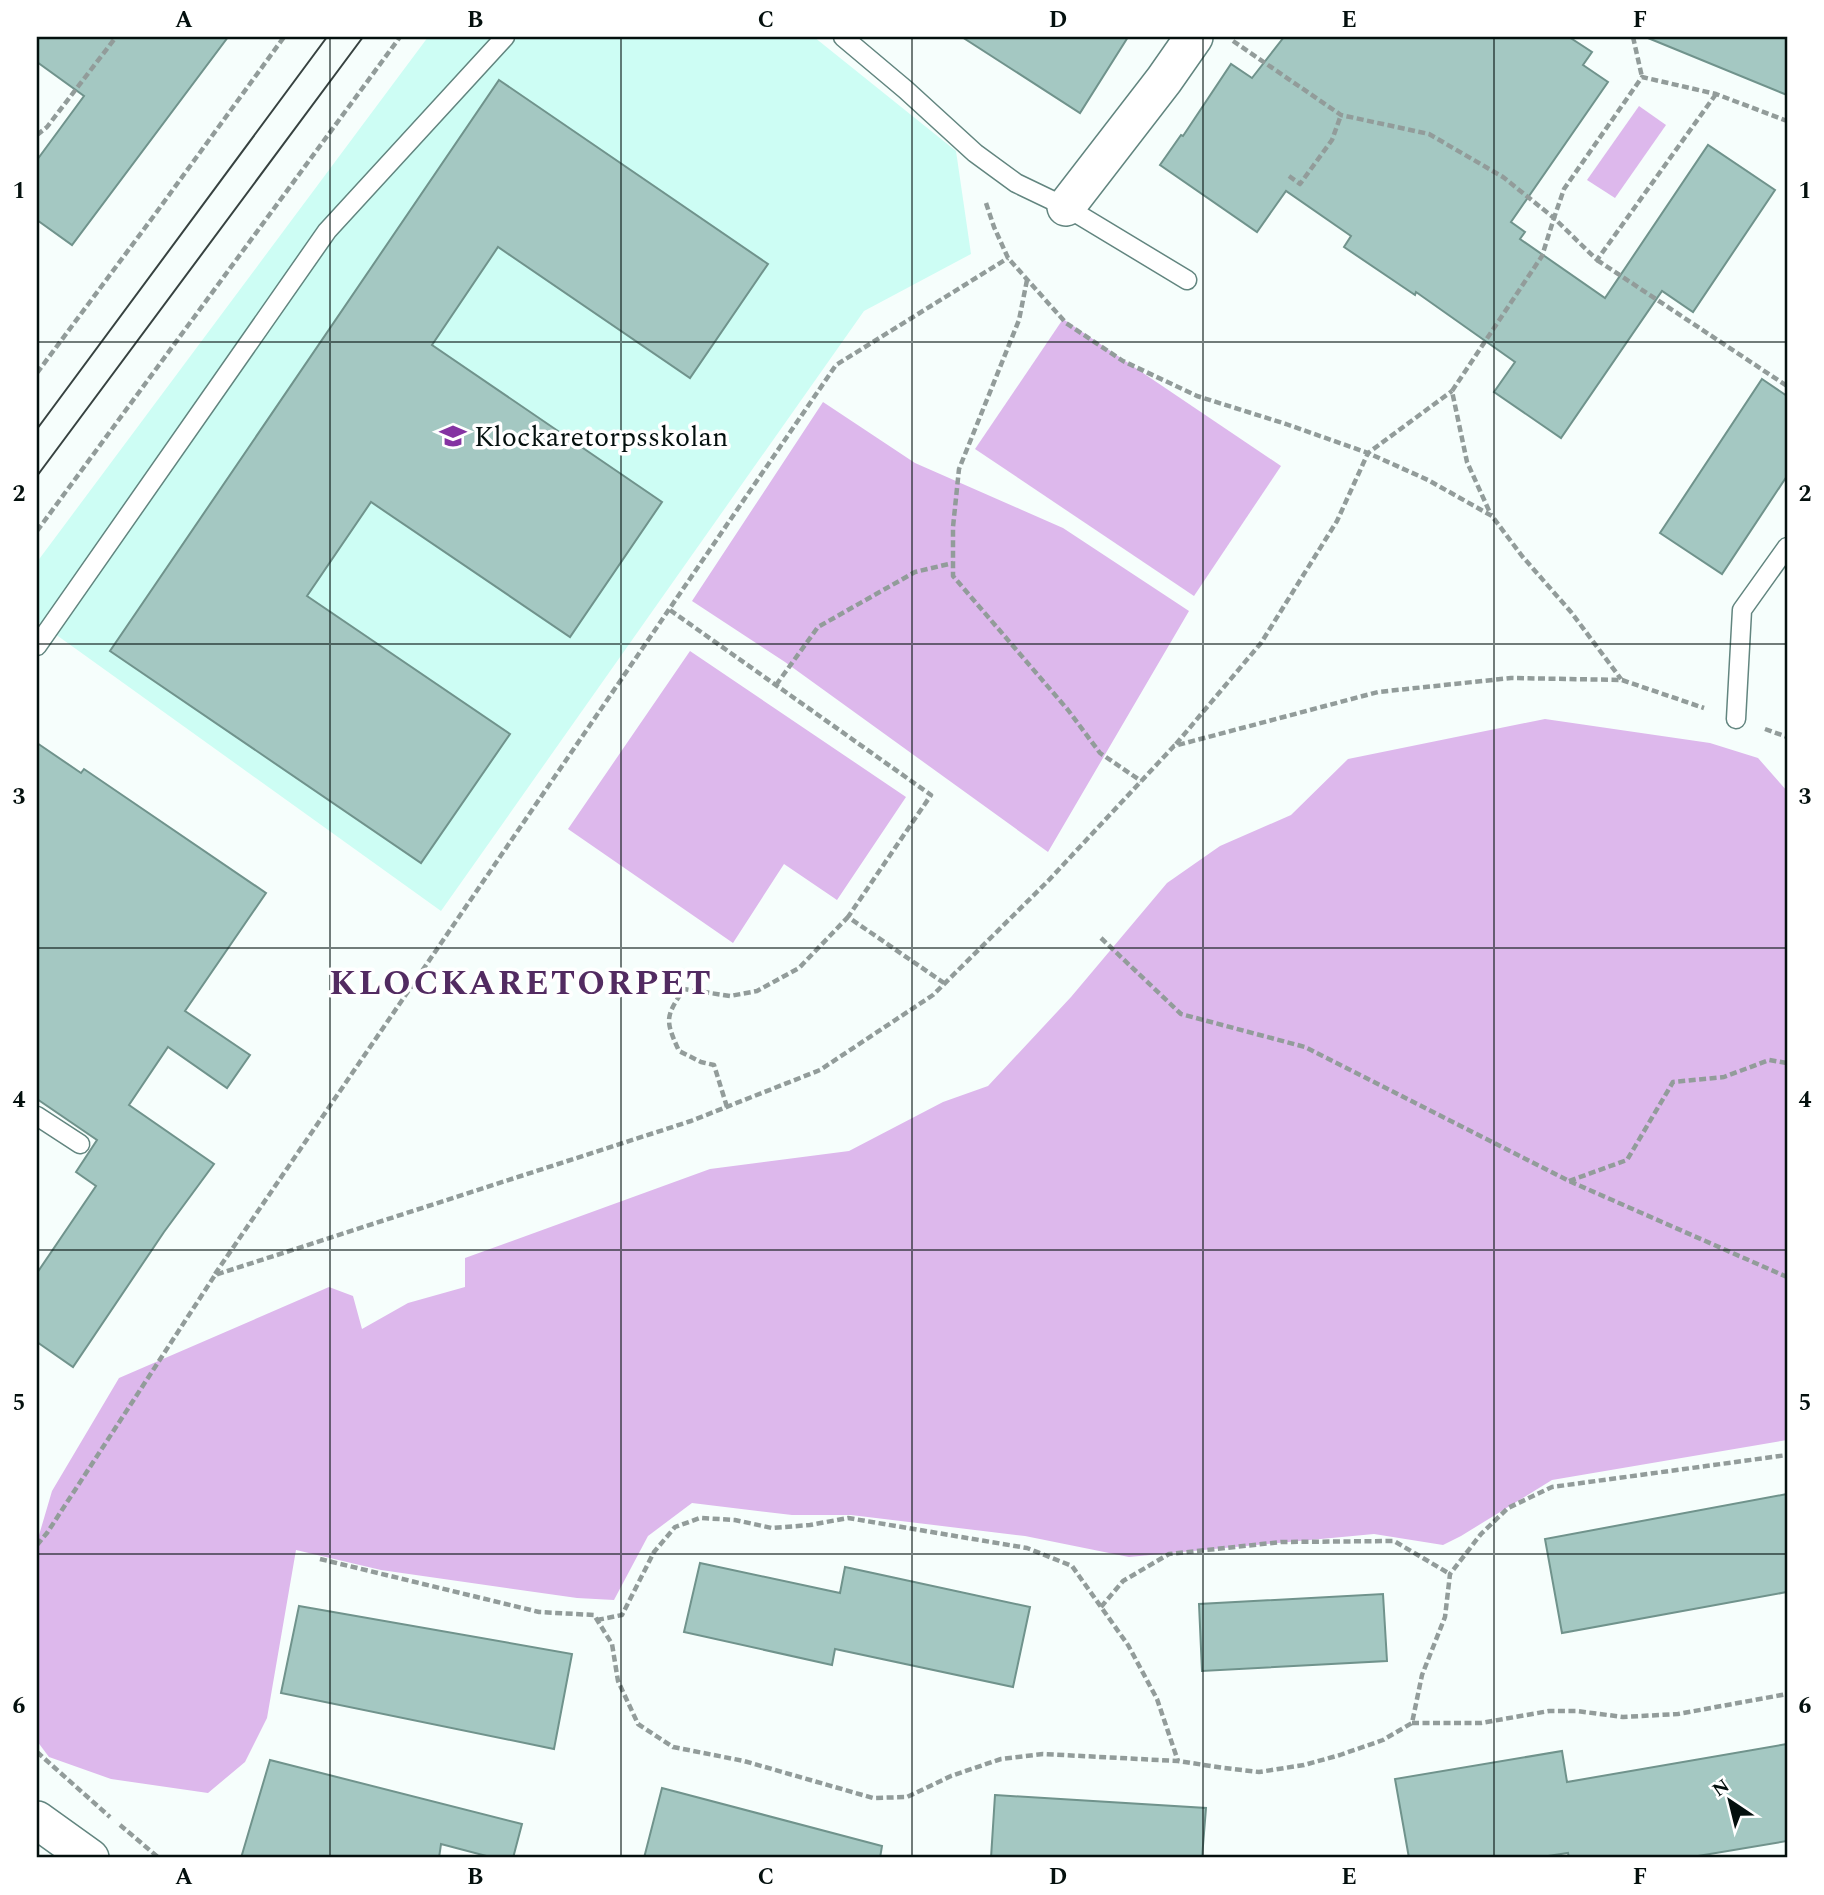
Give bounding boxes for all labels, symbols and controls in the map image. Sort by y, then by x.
text: A [175,3,193,38]
text: B [467,3,483,38]
text: C [758,3,774,38]
text: D [1049,3,1067,38]
text: E [1341,3,1357,38]
text: F [1633,3,1647,38]
text: 1 [13,174,25,209]
text: 1 [1799,174,1811,209]
place label: Klockaretorpsskolan [474,416,728,459]
school or university icon: Klockaretorpsskolan [438,421,468,451]
text: 2 [13,477,26,512]
text: 2 [1799,477,1812,512]
text: 3 [13,780,26,815]
text: 3 [1799,780,1812,815]
district label: KLOCKARETORPET [329,957,713,1010]
text: 4 [13,1083,26,1118]
text: 4 [1799,1083,1812,1118]
text: 5 [13,1386,25,1421]
text: 5 [1799,1386,1811,1421]
text: 6 [13,1689,26,1724]
text: 6 [1799,1689,1812,1724]
north arrow [1694,1766,1764,1836]
text: N [1706,1772,1736,1805]
text: A [175,1860,193,1895]
text: B [467,1860,483,1895]
text: C [758,1860,774,1895]
text: D [1049,1860,1067,1895]
text: E [1341,1860,1357,1895]
text: F [1633,1860,1647,1895]

